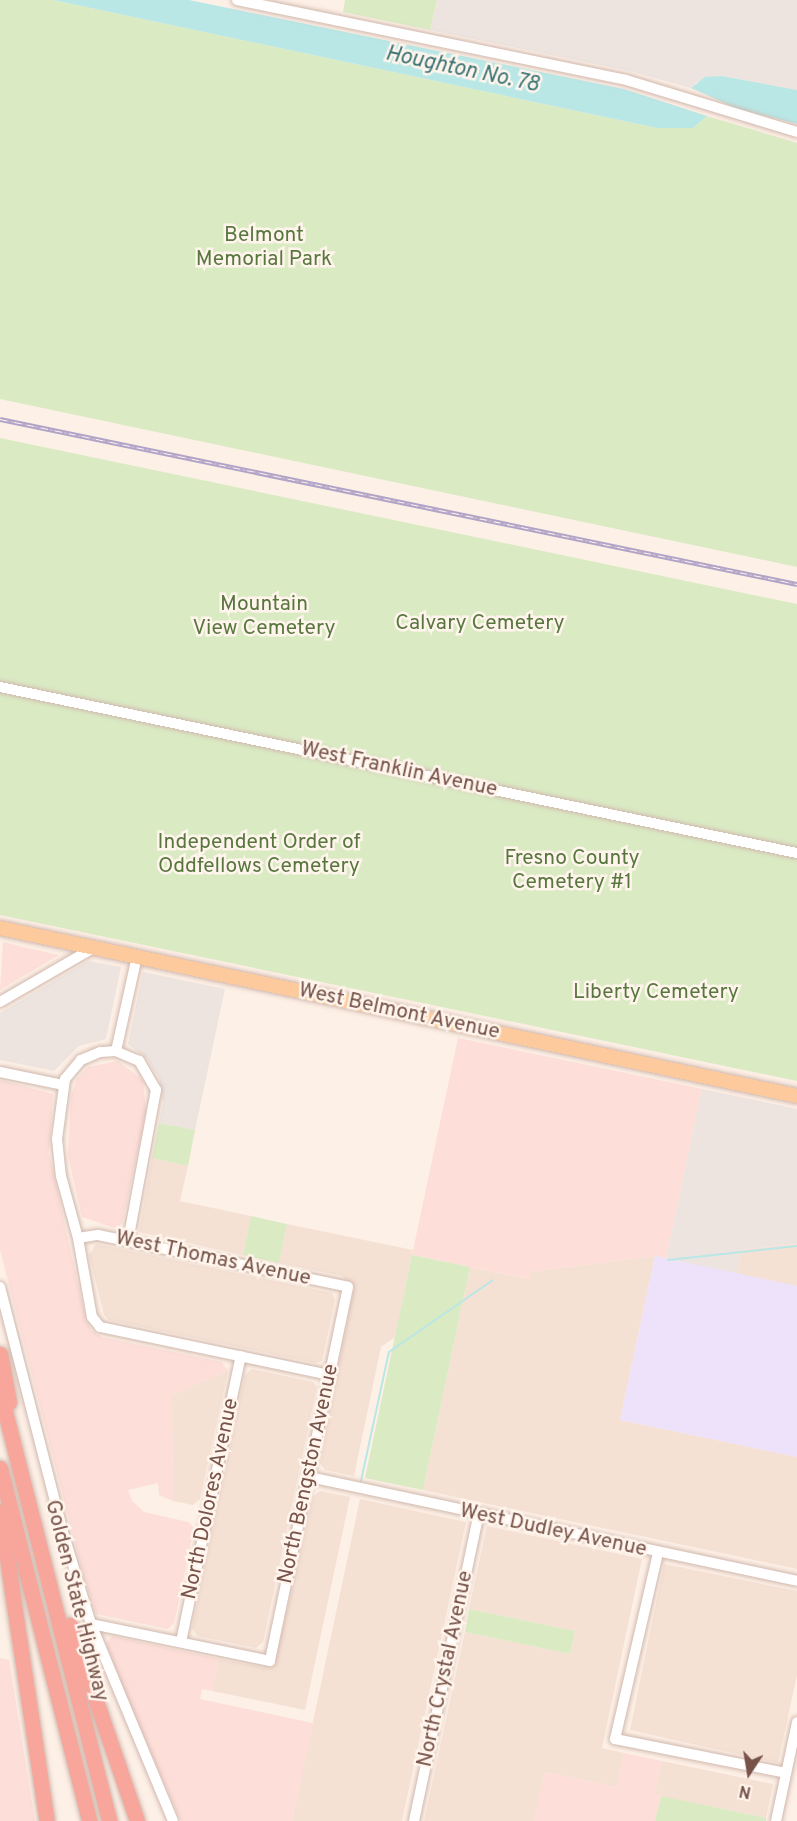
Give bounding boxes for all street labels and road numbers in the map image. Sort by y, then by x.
street label: West Franklin Avenue [298,737,500,803]
street label: West Belmont Avenue [296,978,502,1046]
street label: West Thomas Avenue [112,1226,314,1292]
street label: North Bengston Avenue [273,1362,345,1586]
street label: North Dolores Avenue [177,1396,245,1602]
street label: Golden State Highway [39,1498,113,1704]
street label: West Dudley Avenue [457,1499,649,1563]
street label: North Crystal Avenue [413,1568,479,1770]

